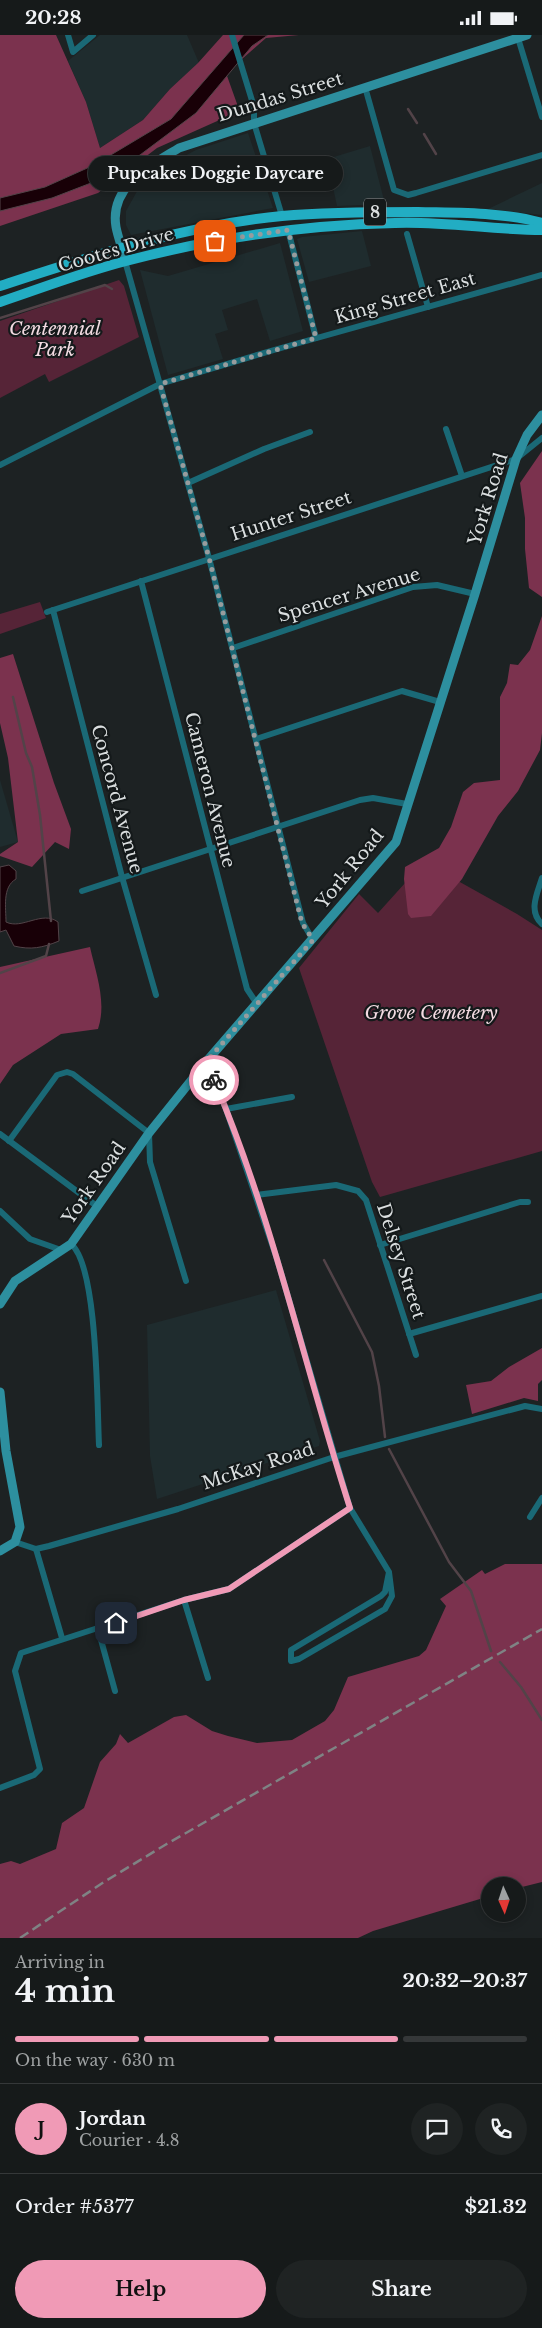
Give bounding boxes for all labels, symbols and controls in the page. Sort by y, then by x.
text: 20:28 [25,6,82,29]
street label: Dundas Street [215,67,346,127]
callout: Pupcakes Doggie Daycare [88,156,342,191]
text: Pupcakes Doggie Daycare [107,163,324,183]
road number: 8 [364,198,386,225]
pin [194,220,236,262]
street label: Cootes Drive [55,223,177,277]
icon: bag [201,227,229,255]
street label: King Street East [332,267,478,329]
park label: Centennial Park [9,318,101,361]
street label: York Road [463,450,513,549]
street label: Hunter Street [228,486,354,546]
street label: Spencer Avenue [275,563,423,627]
street label: Cameron Avenue [180,710,240,870]
street label: Concord Avenue [87,722,147,876]
street label: York Road [311,825,389,914]
park label: Grove Cemetery [364,1002,498,1024]
courier [189,1055,239,1105]
icon: bike [200,1066,228,1094]
street label: York Road [57,1138,130,1229]
street label: Delsey Street [372,1200,430,1322]
street label: McKay Road [199,1438,317,1494]
pin [95,1602,137,1644]
icon: home [102,1609,130,1637]
north arrow [481,1877,526,1923]
map controls [481,1877,526,1922]
text: Arriving in [15,1952,105,1972]
text: 20:32–20:37 [403,1969,527,1992]
text: 4 min [15,1971,115,2011]
text: On the way · 630 m [15,2050,175,2070]
button: chat [411,2103,463,2155]
button: phone [475,2103,527,2155]
text: Jordan [79,2107,146,2130]
text: J [37,2117,45,2140]
text: Courier · 4.8 [79,2130,180,2150]
text: Order #5377 [15,2195,134,2218]
text: $21.32 [465,2195,527,2218]
button: Help [15,2260,266,2318]
button: Share [276,2260,527,2318]

